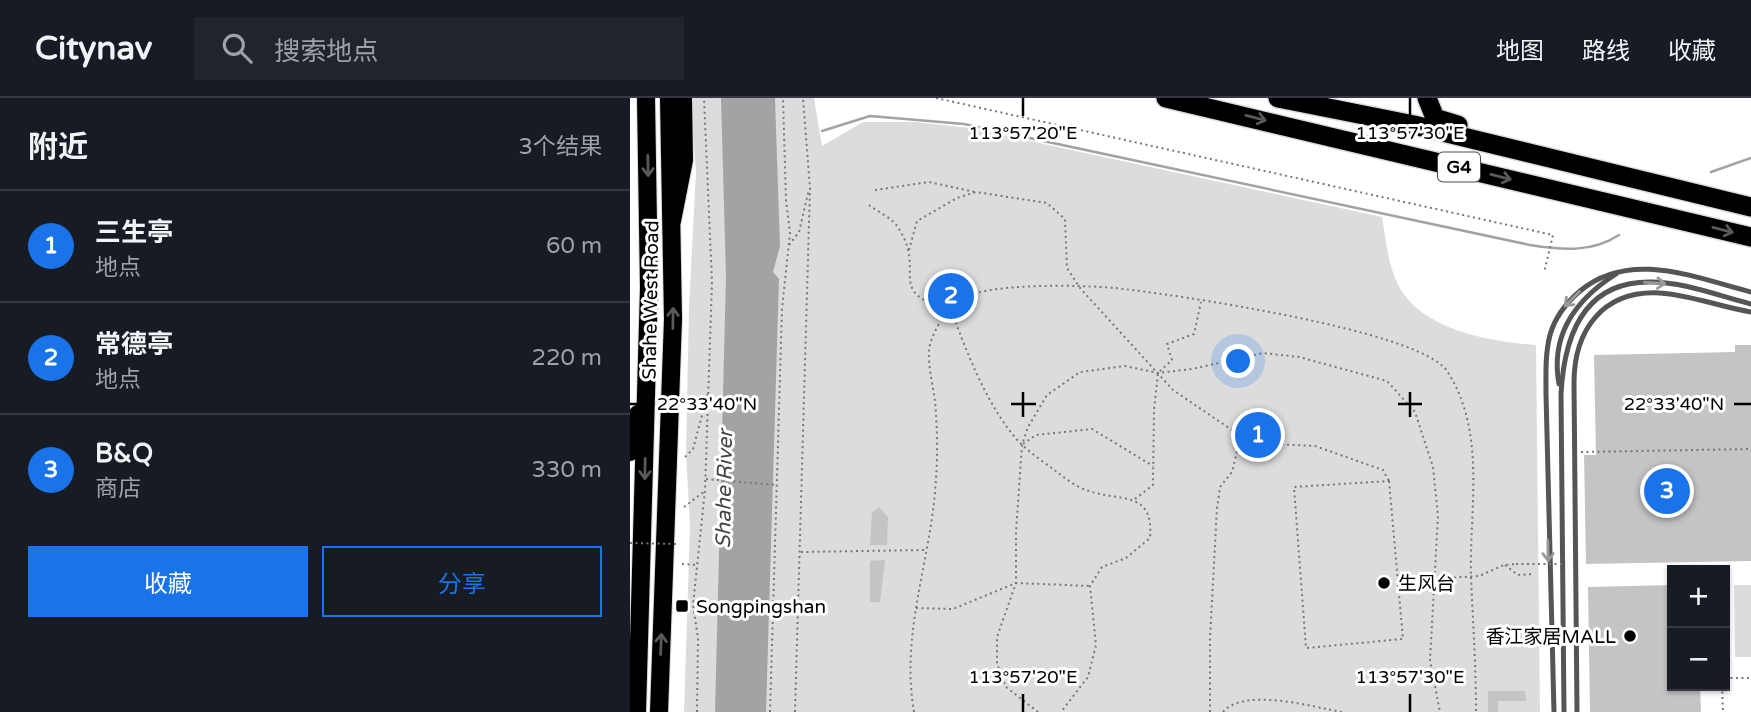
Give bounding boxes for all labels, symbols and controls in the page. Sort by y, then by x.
search box [194,17,684,80]
text: Citynav [35,29,152,68]
icon: search [218,29,256,67]
text: 搜索地点 [274,36,378,67]
text: 地图 [1496,37,1544,66]
text: 路线 [1582,37,1630,66]
text: 收藏 [1668,37,1716,66]
one-way arrow [1244,112,1267,125]
text: 113°57'20"E [969,122,1077,144]
text: 113°57'30"E [1356,122,1464,144]
text: 附近 [28,129,88,166]
text: 3个结果 [519,133,602,161]
road number: G4 [1438,153,1480,182]
one-way arrow [641,154,655,177]
one-way arrow [1489,171,1512,184]
text: 三生亭 [95,217,173,248]
street label: Shahe West Road [639,220,663,380]
one-way arrow [1711,224,1734,237]
text: 1 [44,232,58,260]
text: 60 m [546,232,602,260]
text: 地点 [95,254,141,282]
pin: 2 [928,270,974,322]
one-way arrow [1643,277,1666,290]
one-way arrow [1563,290,1580,307]
one-way arrow [666,307,679,330]
text: 常德亭 [95,329,173,360]
text: 2 [44,344,58,372]
text: 220 m [532,344,602,372]
your location [1221,344,1255,378]
text: 地点 [95,366,141,394]
text: 22°33'40"N [657,393,757,415]
text: 22°33'40"N [1624,393,1724,415]
pin: 1 [1235,409,1281,461]
water label: Shahe River [711,427,738,549]
text: B&Q [95,438,153,469]
text: 3 [44,456,58,484]
text: 330 m [532,456,602,484]
one-way arrow [638,457,652,480]
pin: 3 [1644,465,1690,517]
text: 商店 [95,475,141,503]
one-way arrow [1542,540,1555,563]
button: 收藏 [28,546,308,617]
button: 分享 [322,546,602,617]
map controls [1667,565,1730,691]
button: + [1667,565,1730,628]
place label: 生风台 [1398,573,1455,595]
marker: 生风台 [1376,575,1392,591]
place label: Songpingshan [696,596,826,618]
marker: Songpingshan [674,598,690,614]
place label: 香江家居MALL [1486,626,1616,648]
marker: 香江家居MALL [1622,628,1638,644]
button: − [1667,628,1730,691]
one-way arrow [655,633,668,656]
text: 113°57'20"E [969,666,1077,688]
text: 113°57'30"E [1356,666,1464,688]

